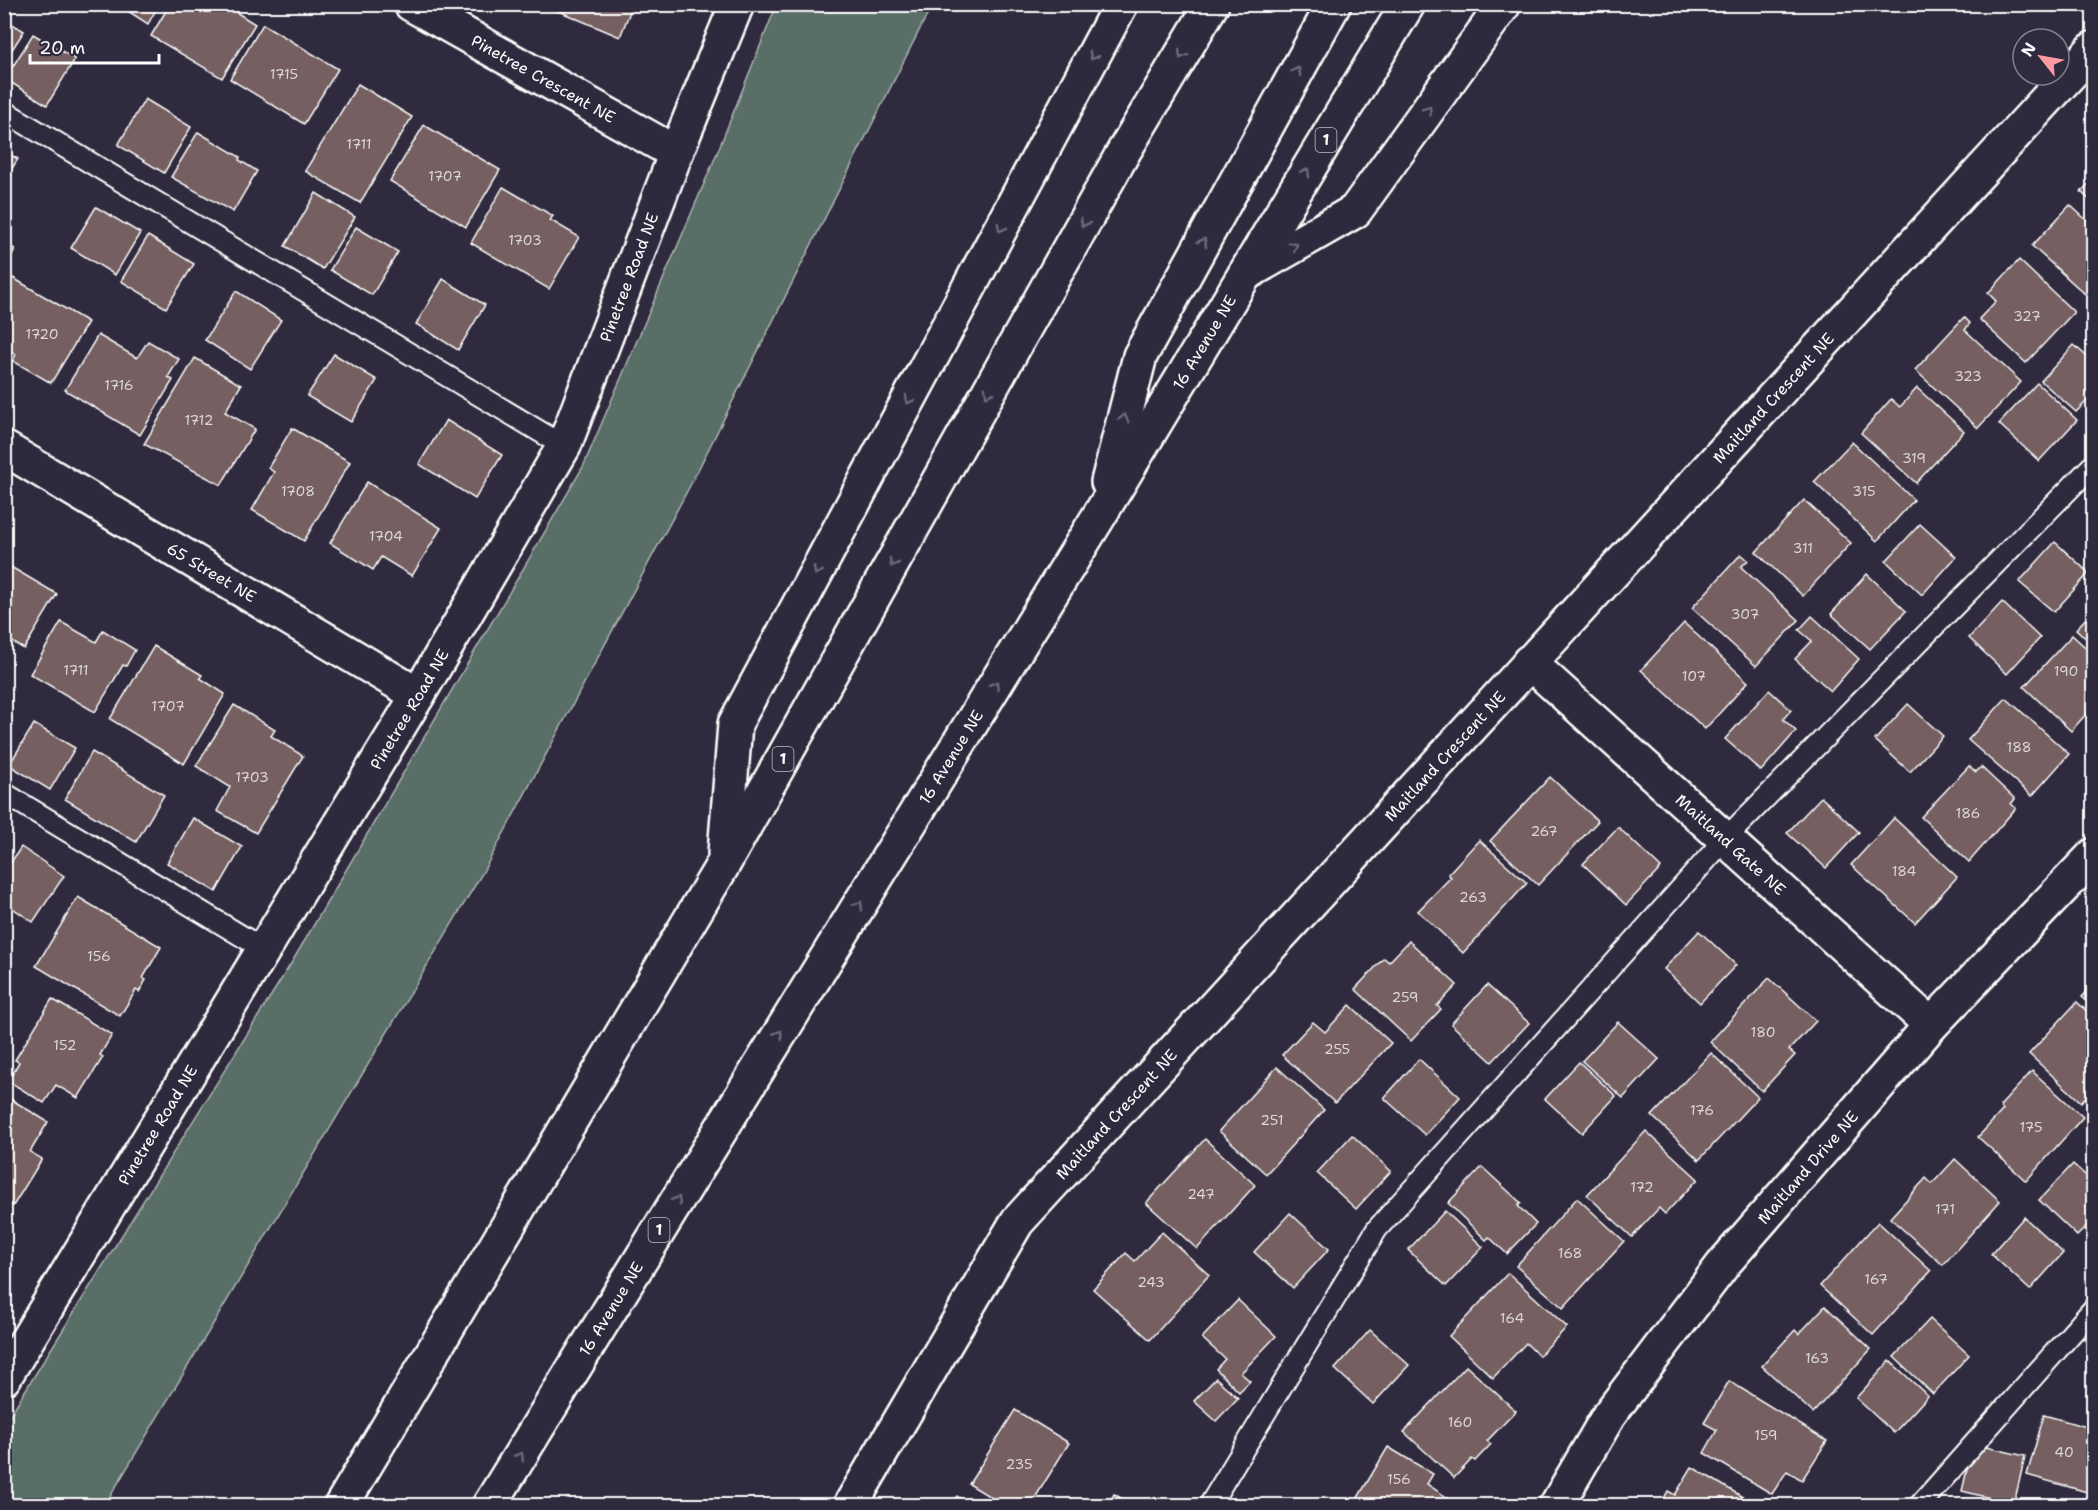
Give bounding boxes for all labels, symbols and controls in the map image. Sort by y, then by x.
scale bar [30,27,159,65]
north arrow [2011,27,2071,87]
street label: Pinetree Crescent NE [467,30,619,128]
text: 20 m [39,36,85,60]
text: N [2016,39,2041,60]
one-way arrow [1178,49,1189,59]
one-way arrow [1089,50,1100,60]
house number: 1715 [270,65,298,83]
one-way arrow [1290,67,1301,77]
one-way arrow [1421,105,1432,116]
road number: 1 [1316,128,1336,152]
house number: 1711 [346,135,372,153]
house number: 1707 [428,167,462,185]
one-way arrow [1299,167,1310,178]
street label: Pinetree Road NE [595,210,663,345]
one-way arrow [1079,217,1091,227]
one-way arrow [997,222,1008,232]
house number: 1703 [508,231,542,249]
one-way arrow [1196,237,1207,248]
one-way arrow [1288,242,1298,253]
street label: 16 Avenue NE [1168,291,1241,394]
house number: 327 [2013,307,2041,325]
house number: 1720 [26,325,58,343]
street label: Maitland Crescent NE [1708,328,1839,468]
house number: 323 [1954,367,1982,385]
house number: 1716 [104,376,134,394]
one-way arrow [984,387,995,397]
one-way arrow [905,393,916,404]
house number: 1712 [184,411,214,429]
one-way arrow [1117,414,1129,424]
house number: 319 [1902,449,1926,467]
house number: 1708 [281,482,315,500]
house number: 315 [1852,482,1876,500]
house number: 1704 [369,527,403,545]
street label: 65 Street NE [163,538,260,607]
house number: 311 [1793,539,1813,557]
one-way arrow [888,557,900,567]
one-way arrow [813,565,824,576]
house number: 307 [1731,605,1759,623]
street label: Pinetree Road NE [365,645,454,774]
house number: 1711 [63,661,89,679]
house number: 190 [2054,662,2078,680]
house number: 107 [1682,667,1706,685]
one-way arrow [987,681,999,691]
street label: Maitland Crescent NE [1380,687,1510,826]
house number: 1707 [151,697,185,715]
street label: 16 Avenue NE [914,706,988,808]
house number: 188 [2007,738,2031,756]
road number: 1 [772,747,794,771]
house number: 1703 [235,768,269,786]
street label: Maitland Gate NE [1671,789,1790,900]
house number: 186 [1956,804,1980,822]
house number: 267 [1530,822,1558,840]
house number: 184 [1892,862,1917,880]
house number: 263 [1459,888,1487,906]
one-way arrow [852,900,863,911]
house number: 156 [87,947,111,965]
house number: 259 [1391,988,1419,1006]
house number: 180 [1751,1023,1775,1041]
one-way arrow [772,1030,784,1040]
house number: 152 [53,1036,77,1054]
house number: 255 [1324,1040,1350,1058]
street label: Maitland Crescent NE [1051,1045,1182,1184]
street label: Pinetree Road NE [113,1061,202,1189]
house number: 176 [1690,1101,1714,1119]
street label: Maitland Drive NE [1753,1106,1863,1229]
house number: 251 [1260,1111,1284,1129]
house number: 175 [2020,1118,2043,1136]
house number: 172 [1630,1178,1654,1196]
house number: 247 [1187,1185,1215,1203]
one-way arrow [670,1196,682,1206]
house number: 171 [1935,1200,1955,1218]
road number: 1 [648,1218,670,1242]
house number: 168 [1558,1244,1582,1262]
street label: 16 Avenue NE [574,1258,648,1360]
house number: 167 [1864,1270,1888,1288]
house number: 243 [1137,1273,1165,1291]
house number: 164 [1500,1309,1524,1327]
house number: 163 [1805,1349,1829,1367]
house number: 160 [1448,1413,1472,1431]
house number: 159 [1754,1426,1778,1444]
house number: 40 [2054,1443,2074,1461]
one-way arrow [512,1452,524,1462]
house number: 235 [1005,1455,1033,1473]
house number: 156 [1387,1470,1411,1488]

